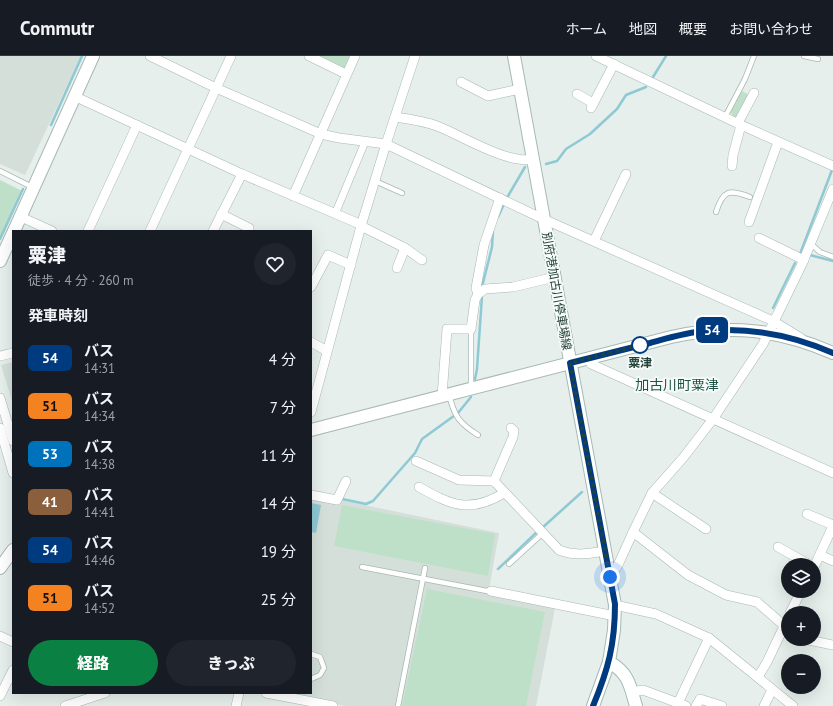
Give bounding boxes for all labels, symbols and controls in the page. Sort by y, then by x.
text: Commutr [20,16,94,40]
text: ホーム [565,20,607,38]
text: 地図 [629,20,657,38]
text: 概要 [679,20,707,38]
text: お問い合わせ [729,20,813,38]
street label: 別府港加古川停車場線 [539,231,575,351]
text: 粟津 [28,243,66,267]
button: heart [254,243,296,285]
text: 徒歩 · 4 分 · 260 m [28,272,134,289]
text: 発車時刻 [28,306,88,325]
line badge: 54 [694,317,730,343]
text: 54 [704,321,720,339]
marker: 粟津 [631,336,649,354]
text: バス [84,341,114,360]
text: 54 [42,349,58,367]
text: 4 分 [269,350,296,369]
place label: 粟津 [628,355,652,370]
text: 14:31 [84,360,115,377]
district label: 加古川町粟津 [635,376,719,394]
text: バス [84,389,114,408]
text: 51 [42,397,58,415]
text: 7 分 [270,398,296,417]
text: 14:34 [84,408,115,425]
text: バス [84,437,114,456]
text: 53 [42,445,58,463]
text: 11 分 [261,446,296,465]
text: 14:38 [84,456,115,473]
text: バス [84,485,114,504]
text: 41 [42,493,58,511]
text: 14 分 [261,494,296,513]
text: 14:41 [84,504,115,521]
text: バス [84,533,114,552]
text: 54 [42,541,58,559]
text: 19 分 [261,542,296,561]
text: 14:46 [84,552,115,569]
map controls [781,558,821,694]
button: layers [781,558,821,598]
your location [600,567,620,587]
text: バス [84,581,114,600]
text: 51 [42,589,58,607]
text: 25 分 [261,590,296,609]
text: 14:52 [84,600,115,617]
button: + [781,606,821,646]
button: 経路 [28,640,158,686]
button: きっぷ [166,640,296,686]
button: − [781,654,821,694]

